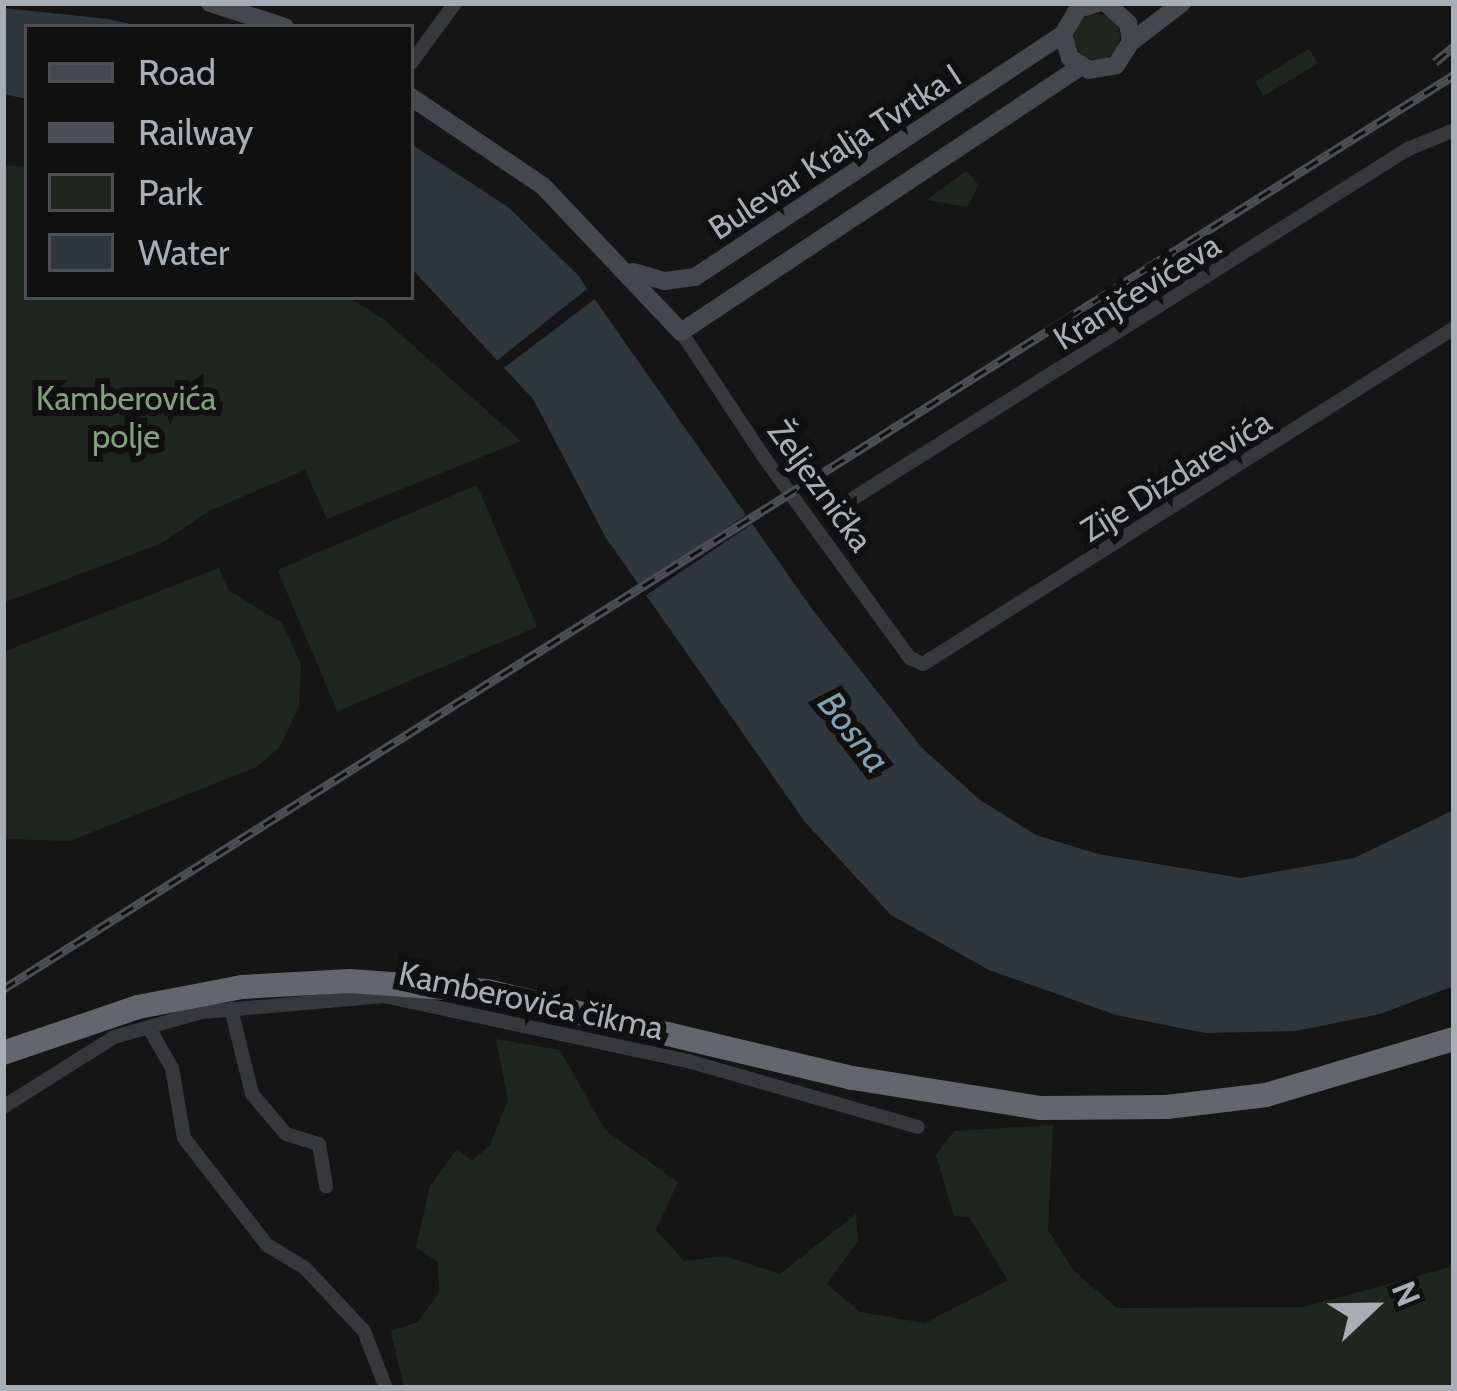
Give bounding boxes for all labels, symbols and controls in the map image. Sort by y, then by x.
legend [24,24,414,300]
text: Road [138,50,216,94]
street label: Bulevar Kralja Tvrtka I [702,56,968,248]
text: Railway [138,110,253,154]
text: Park [138,170,203,214]
street label: Kranjčevićeva [1046,225,1228,359]
text: Water [138,230,229,274]
park label: Kamberovića polje [36,379,216,457]
street label: Zije Dizdarevića [1073,402,1279,550]
street label: Željeznička [759,413,881,559]
water label: Bosna [809,683,899,781]
street label: Kamberovića čikma [395,954,667,1048]
north arrow [1313,1247,1433,1367]
text: N [1383,1275,1429,1312]

